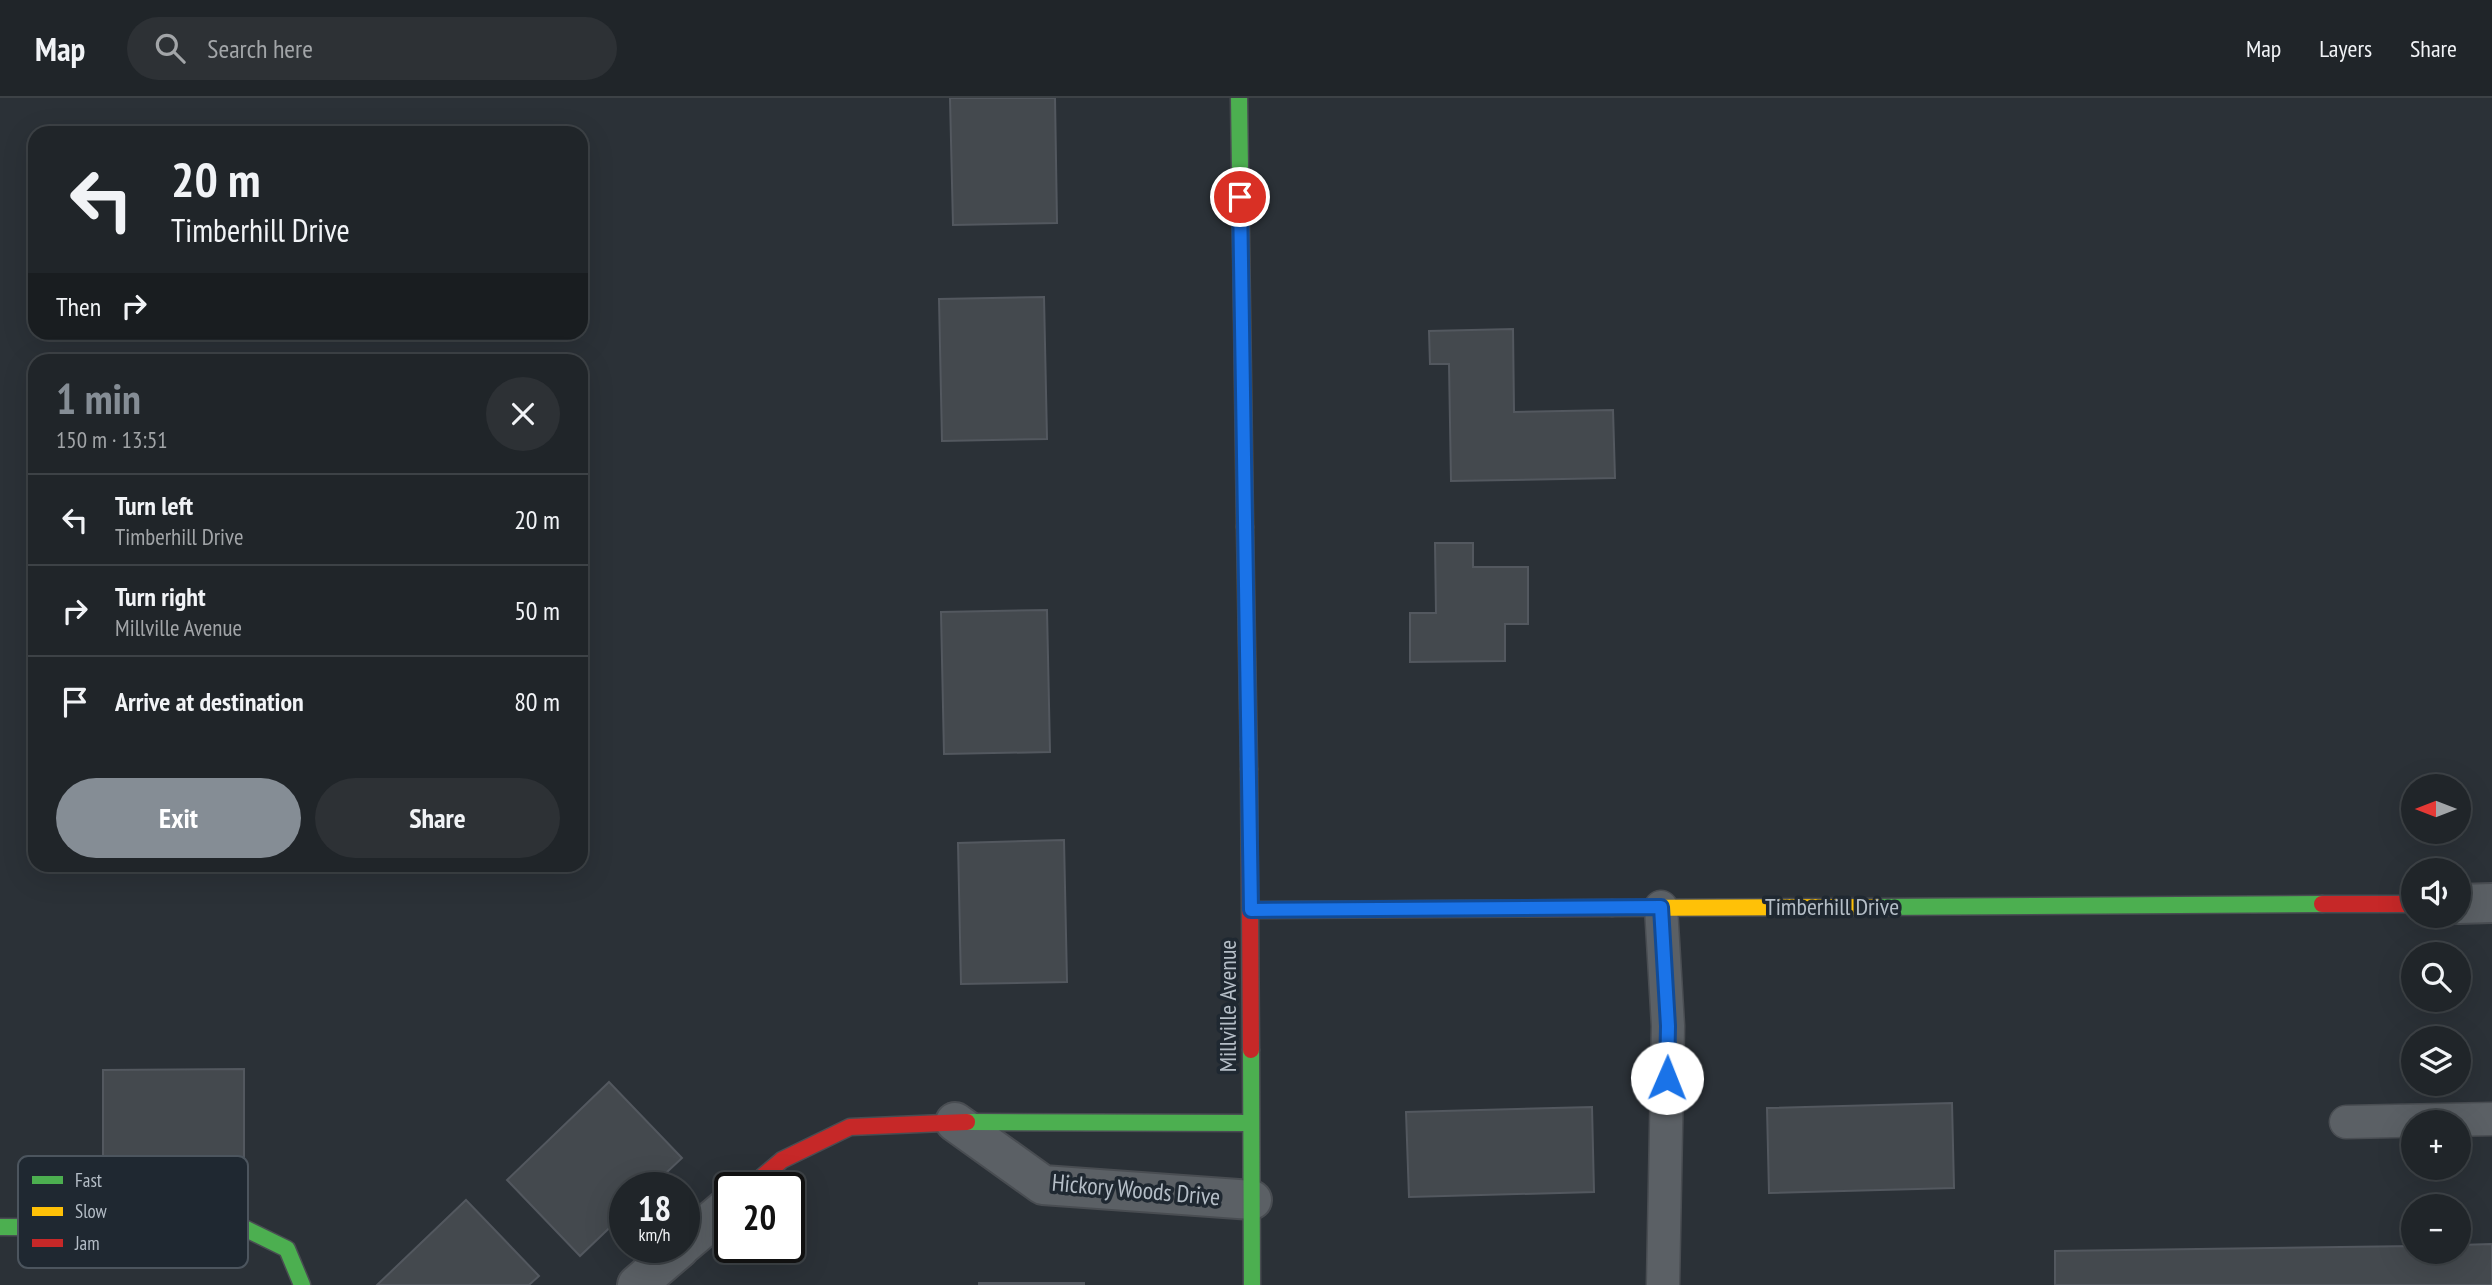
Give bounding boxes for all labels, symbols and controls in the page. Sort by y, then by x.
search box [127,17,617,80]
text: Map [35,27,85,70]
icon: search [151,29,189,67]
text: Search here [207,32,313,65]
text: Map [2246,33,2281,64]
text: Layers [2319,33,2372,64]
text: Share [2410,33,2457,64]
text: 20 m [171,147,260,211]
icon: left [56,154,147,245]
pin [1210,167,1270,227]
icon: arrive [1221,178,1259,216]
text: Timberhill Drive [171,209,350,251]
icon: right [115,287,153,325]
text: Then [56,290,101,323]
text: 1 min [56,371,141,426]
button: close [486,377,560,451]
text: 150 m · 13:51 [56,425,168,454]
text: Turn left [115,489,193,522]
icon: left [56,501,94,539]
text: 20 m [514,503,560,536]
text: Timberhill Drive [115,522,244,551]
text: Turn right [115,580,206,613]
icon: right [56,592,94,630]
text: 50 m [514,594,560,627]
text: Millville Avenue [115,613,242,642]
icon: arrive [56,683,94,721]
text: Arrive at destination [115,685,304,718]
text: 80 m [514,685,560,718]
north arrow [2401,774,2471,844]
map controls [2401,774,2471,1264]
button: Exit [56,778,301,858]
button: Share [315,778,560,858]
button: sound [2401,858,2471,928]
street label: Timberhill Drive [1765,891,1899,922]
street label: Millville Avenue [1212,940,1243,1072]
button: search [2401,942,2471,1012]
button: layers [2401,1026,2471,1096]
position arrow [1630,1041,1704,1115]
button: + [2401,1110,2471,1180]
legend [18,1156,248,1268]
street label: Hickory Woods Drive [1051,1167,1222,1212]
text: Fast [75,1168,103,1192]
speed limit sign: 20 [714,1172,805,1263]
text: 18 [638,1185,671,1231]
button: − [2401,1194,2471,1264]
text: Slow [75,1199,108,1223]
text: km/h [639,1223,670,1246]
text: Jam [74,1231,100,1255]

